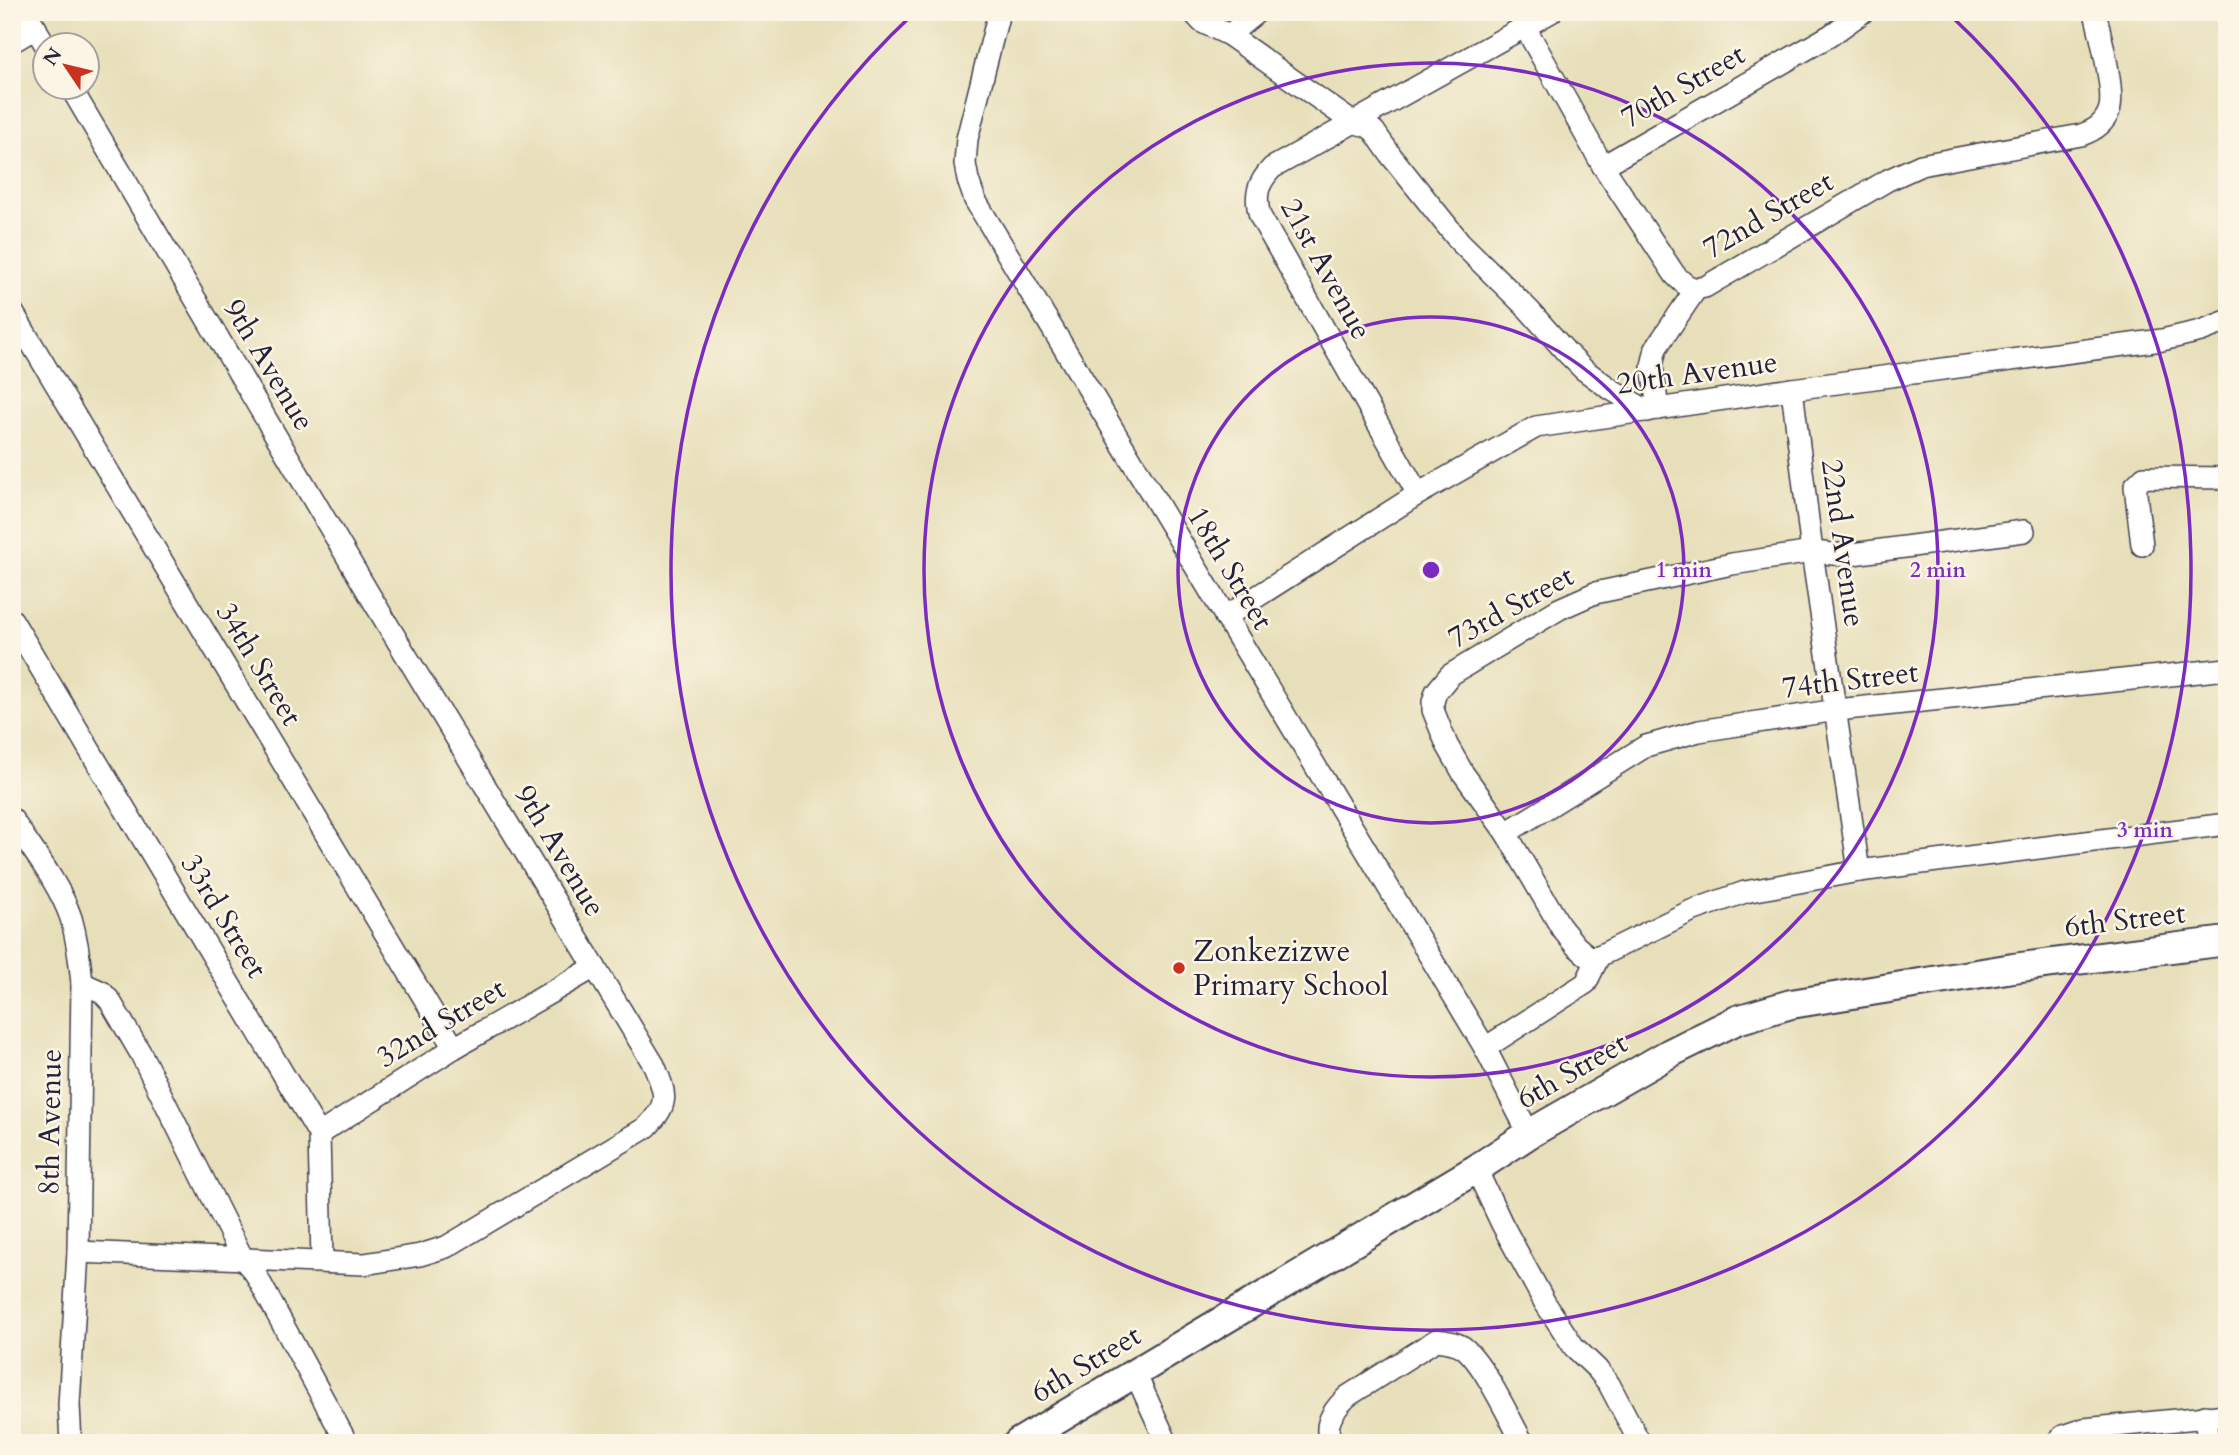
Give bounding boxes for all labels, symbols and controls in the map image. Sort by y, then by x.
north arrow [32,32,102,102]
street label: 70th Street [1613,34,1753,138]
text: N [38,42,69,71]
street label: 72nd Street [1695,161,1841,269]
street label: 21st Avenue [1270,191,1382,347]
street label: 9th Avenue [214,292,324,438]
street label: 20th Avenue [1614,341,1780,405]
street label: 22nd Avenue [1811,456,1875,630]
street label: 18th Street [1177,499,1283,638]
street label: 73rd Street [1441,555,1582,658]
text: 1 min [1656,556,1712,585]
text: 2 min [1910,556,1966,585]
centre of rings [1419,558,1443,582]
street label: 34th Street [206,595,312,734]
street label: 74th Street [1780,651,1921,709]
street label: 9th Avenue [505,778,615,924]
text: 3 min [2117,816,2173,845]
street label: 33rd Street [171,846,277,986]
street label: 6th Street [2062,892,2188,948]
place label: Zonkezizwe Primary School [1193,931,1389,1006]
marker: Zonkezizwe Primary School [1171,960,1187,976]
street label: 32nd Street [369,968,514,1078]
street label: 6th Street [1509,1023,1635,1119]
street label: 8th Avenue [28,1048,72,1196]
street label: 6th Street [1023,1315,1149,1413]

